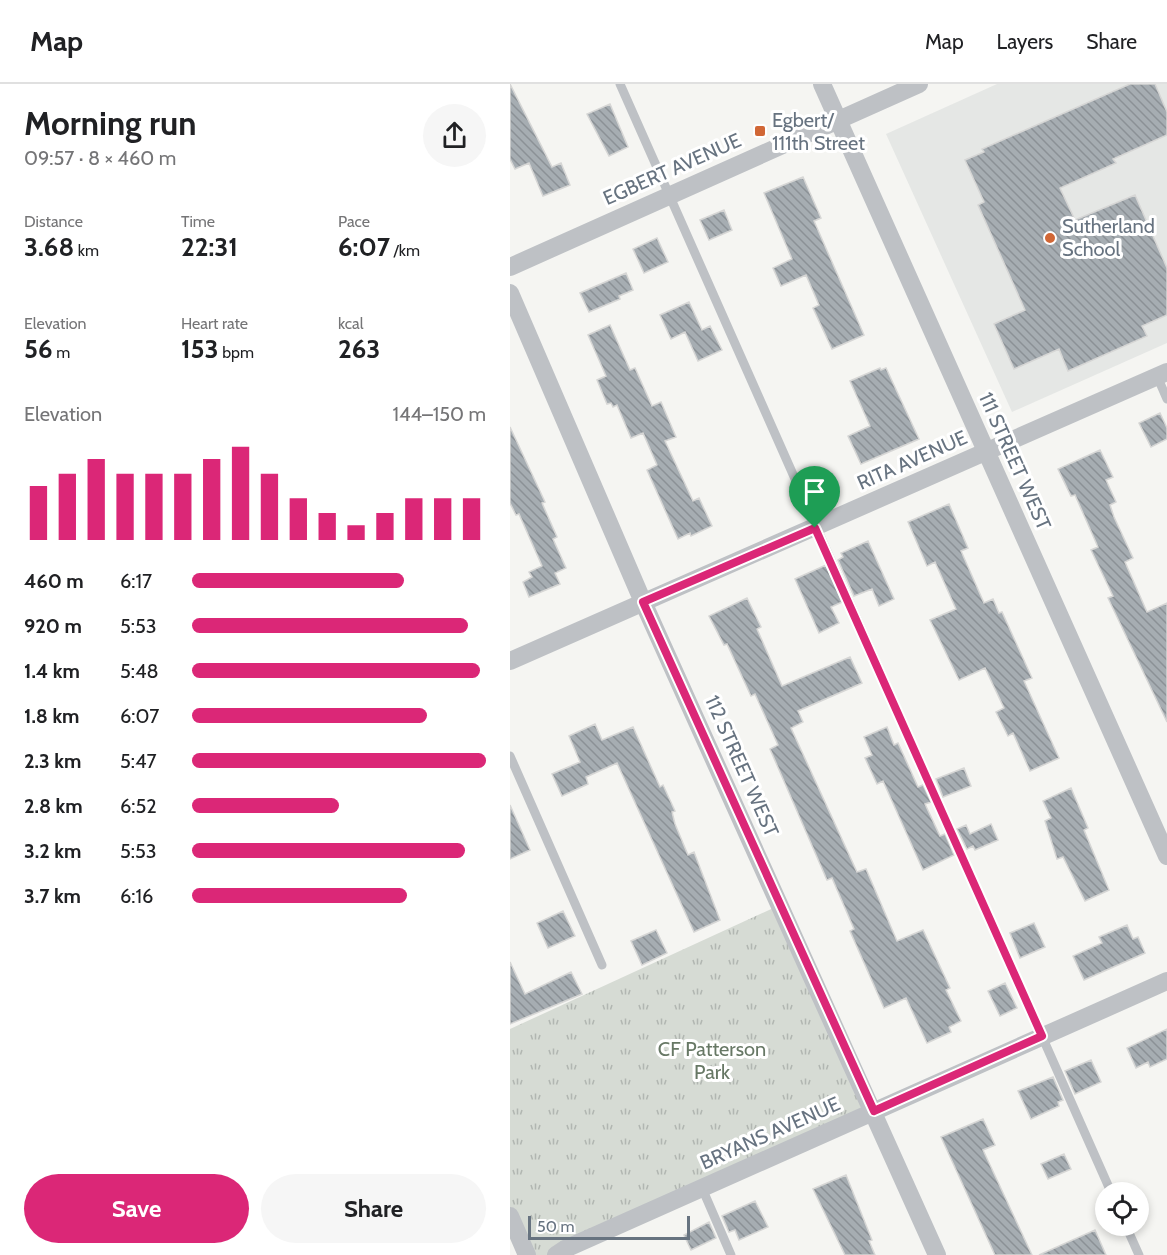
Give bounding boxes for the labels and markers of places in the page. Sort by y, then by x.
place label: Egbert/ 111th Street [772,108,865,155]
marker: Egbert/ 111th Street [753,124,767,138]
place label: Sutherland School [1062,214,1155,261]
marker: Sutherland School [1043,231,1057,245]
pin [789,466,840,528]

